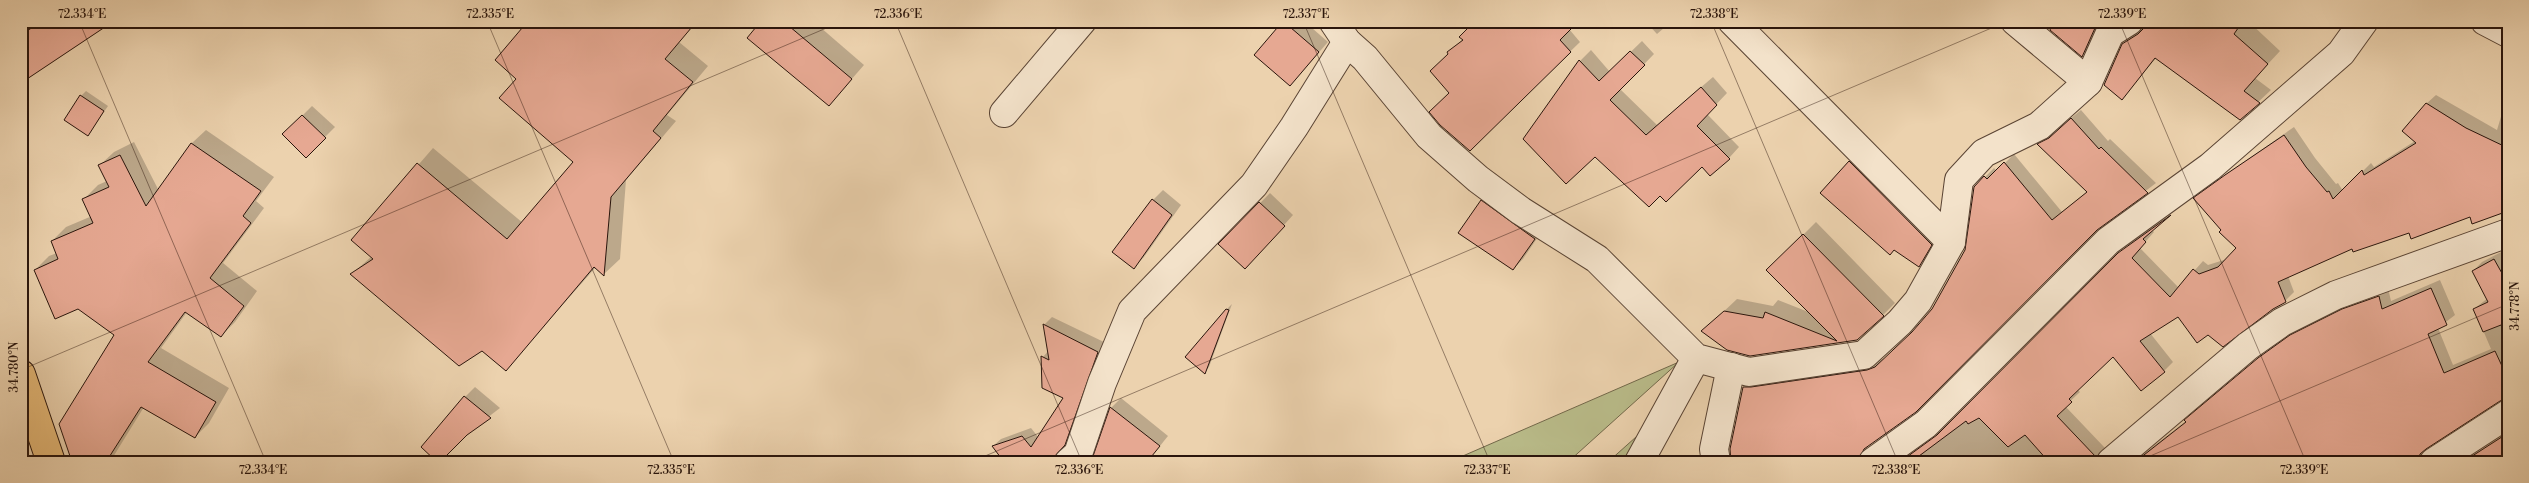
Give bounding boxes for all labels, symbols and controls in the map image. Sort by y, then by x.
text: 72.334°E [58,7,106,22]
text: 72.335°E [466,7,514,22]
text: 72.336°E [874,7,922,22]
text: 72.337°E [1282,7,1330,22]
text: 72.338°E [1690,7,1738,22]
text: 72.339°E [2098,7,2146,22]
text: 34.778°N [2508,281,2523,331]
text: 34.780°N [7,341,22,393]
text: 72.334°E [239,463,287,478]
text: 72.335°E [647,463,695,478]
text: 72.336°E [1055,463,1103,478]
text: 72.337°E [1463,463,1511,478]
text: 72.338°E [1872,463,1920,478]
text: 72.339°E [2280,463,2328,478]

